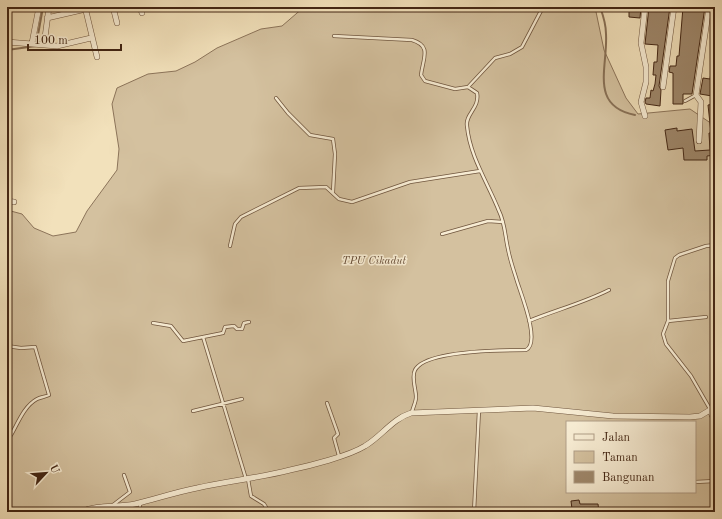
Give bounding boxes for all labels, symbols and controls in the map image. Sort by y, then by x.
scale bar [28,26,121,52]
text: 100 m [34,35,68,47]
park label: TPU Cikadut [342,256,407,267]
legend [566,421,696,493]
text: Jalan [602,432,631,444]
text: Taman [602,452,638,464]
north arrow [26,453,66,493]
text: U [47,463,61,476]
text: Bangunan [602,472,655,484]

